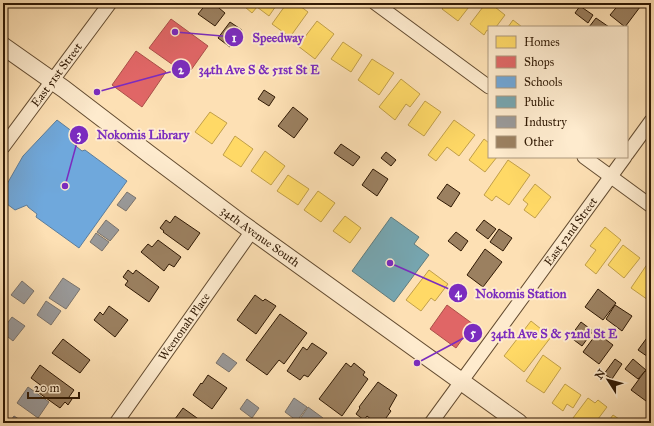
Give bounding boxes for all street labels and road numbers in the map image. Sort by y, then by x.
street label: East 51st Street [28,39,86,110]
street label: East 52nd Street [541,194,601,269]
street label: 34th Avenue South [218,203,302,270]
street label: Weenonah Place [155,290,213,363]

